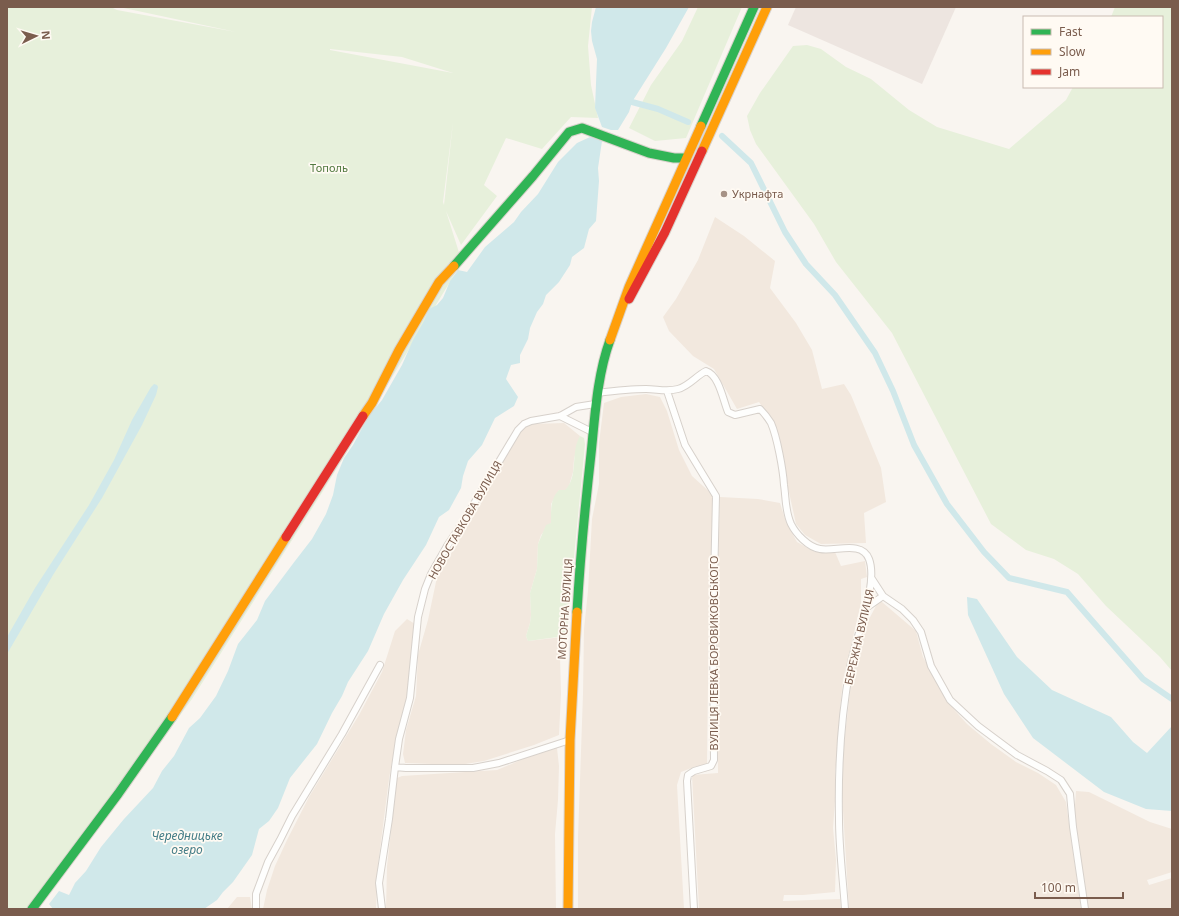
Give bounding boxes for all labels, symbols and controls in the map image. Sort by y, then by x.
north arrow [16,16,56,56]
legend [1023,16,1163,88]
text: Fast [1059,23,1083,40]
text: N [39,30,54,40]
text: Slow [1059,43,1086,60]
text: Jam [1058,63,1080,80]
park label: Тополь [310,160,348,175]
place label: Укрнафта [732,186,783,201]
marker: Укрнафта [719,189,729,199]
street label: НОВОСТАВКОВА ВУЛИЦЯ [424,458,505,582]
street label: ВУЛИЦЯ ЛЕВКА БОРОВИКОВСЬКОГО [706,556,721,750]
street label: МОТОРНА ВУЛИЦЯ [553,558,576,660]
street label: БЕРЕЖНА ВУЛИЦЯ [840,588,877,686]
water label: Чередницьке озеро [151,827,223,858]
scale bar [1035,874,1123,900]
text: 100 m [1041,879,1076,896]

